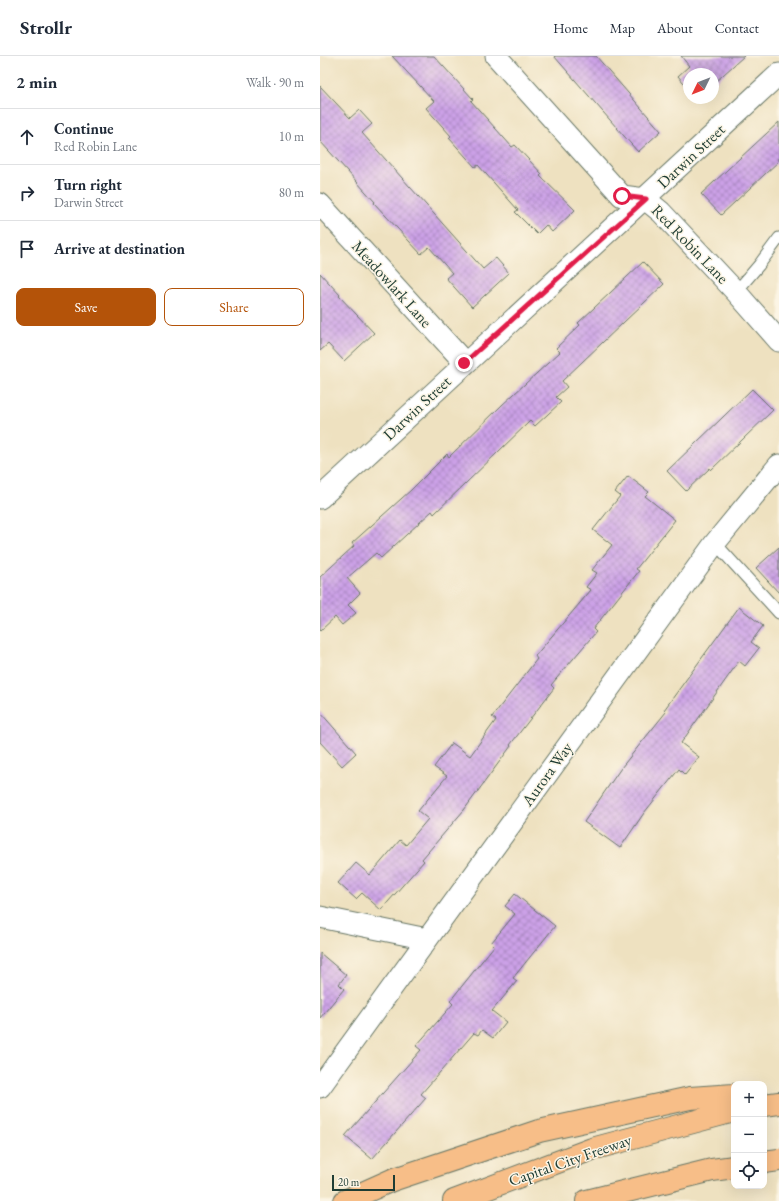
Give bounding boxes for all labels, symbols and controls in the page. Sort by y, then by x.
text: Strollr [20,15,72,40]
text: Home [553,19,588,37]
text: Map [610,19,635,37]
text: About [657,19,693,37]
text: Contact [715,19,759,37]
north arrow [683,68,719,104]
text: 2 min [16,71,57,93]
text: Walk · 90 m [246,74,304,91]
text: Continue [54,119,114,138]
street label: Darwin Street [653,119,729,193]
icon: ahead [16,126,38,148]
text: 10 m [279,128,304,145]
text: Red Robin Lane [54,138,137,155]
text: Turn right [54,175,122,194]
icon: right [16,182,38,204]
text: 80 m [279,184,304,201]
route start [613,187,631,205]
text: Darwin Street [54,194,123,211]
street label: Red Robin Lane [647,200,733,288]
street label: Meadowlark Lane [347,236,437,332]
icon: arrive [16,238,38,260]
text: Arrive at destination [54,239,185,258]
button: Save [16,288,156,326]
button: Share [164,288,304,326]
route end [455,354,473,372]
street label: Darwin Street [379,371,455,445]
street label: Aurora Way [516,737,578,811]
map controls [731,1081,767,1189]
button: + [731,1081,767,1117]
button: − [731,1117,767,1153]
street label: Capital City Freeway [506,1129,635,1191]
button: locate [731,1153,767,1189]
scale bar [332,1173,395,1192]
text: 20 m [338,1175,359,1189]

